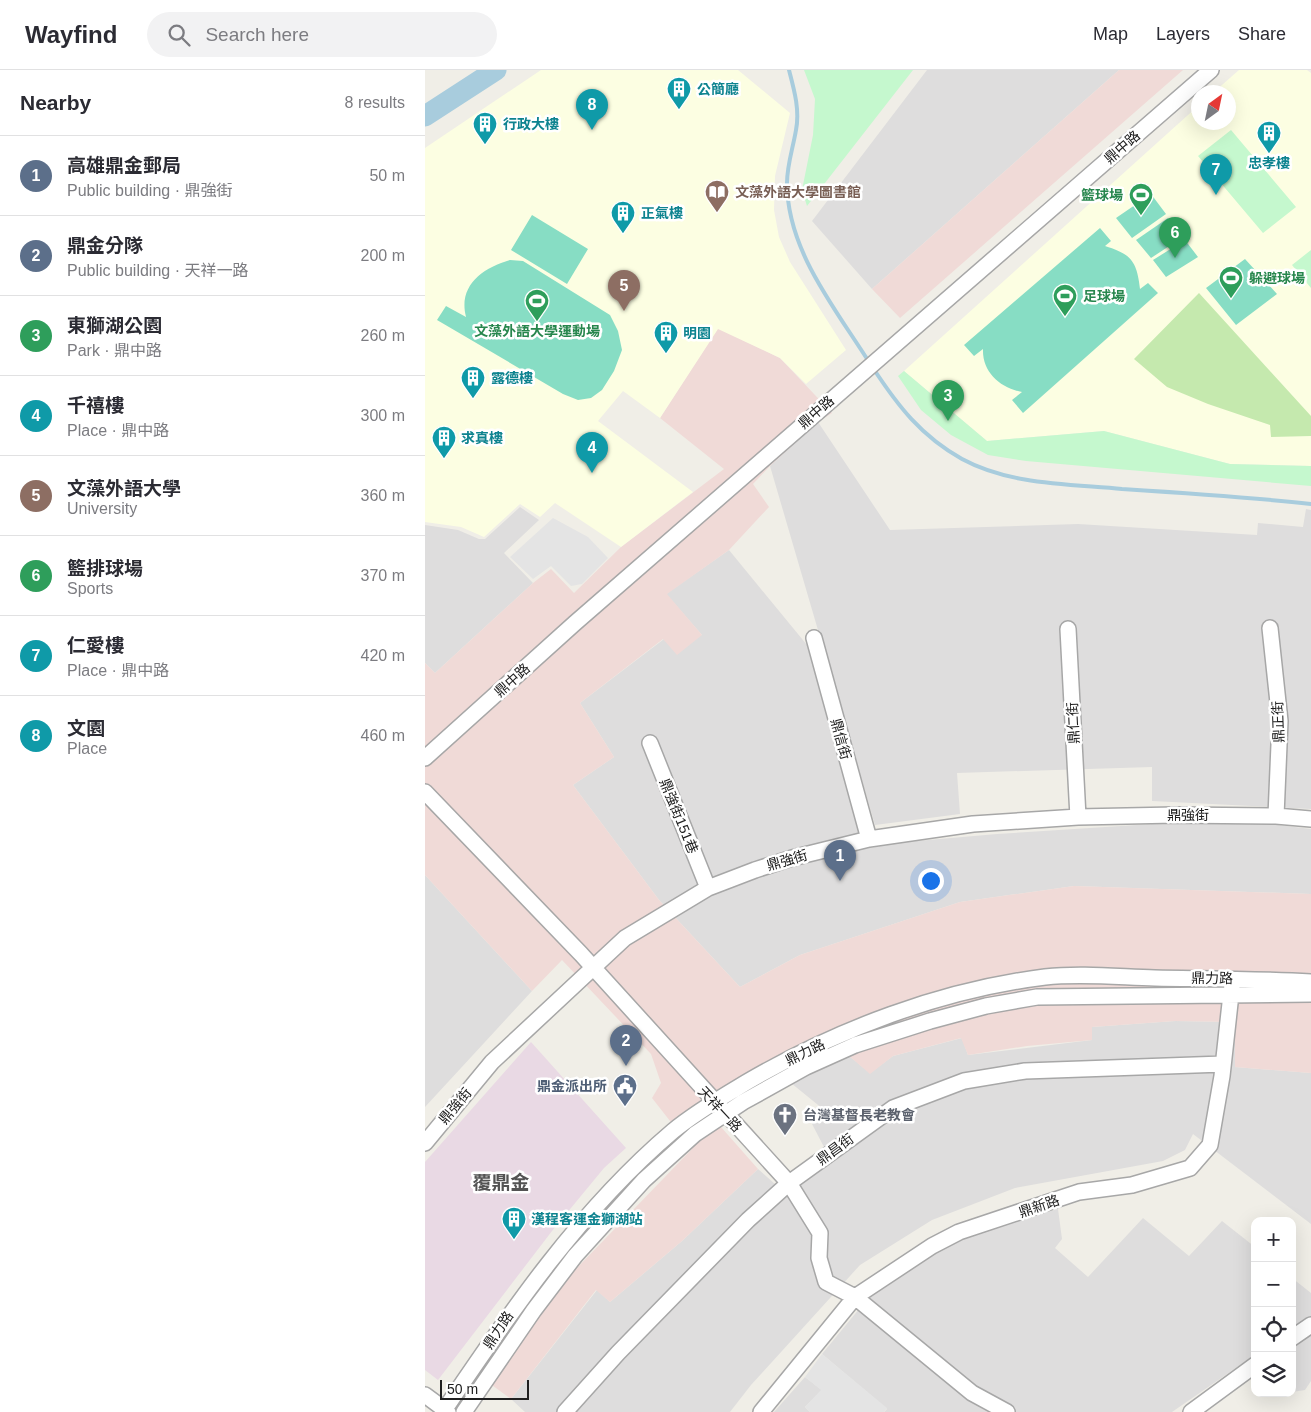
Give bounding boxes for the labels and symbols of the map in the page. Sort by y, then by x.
building icon: 公簡廳 [666,76,692,110]
place label: 公簡廳 [697,81,739,97]
north arrow [1191,85,1236,130]
pin: 8 [576,89,608,130]
building icon: 行政大樓 [472,111,498,145]
place label: 行政大樓 [503,116,559,132]
building icon: 忠孝樓 [1256,120,1282,154]
street label: 鼎中路 [1101,127,1143,167]
pin: 7 [1200,154,1232,195]
place label: 忠孝樓 [1248,155,1290,171]
library icon: 文藻外語大學圖書館 [704,179,730,213]
sports icon: 籃球場 [1128,182,1154,216]
place label: 文藻外語大學圖書館 [735,184,861,200]
place label: 籃球場 [1081,187,1123,203]
building icon: 正氣樓 [610,200,636,234]
place label: 正氣樓 [641,205,683,221]
pin: 6 [1159,217,1191,258]
sports icon: 躲避球場 [1218,265,1244,299]
pin: 5 [608,270,640,311]
place label: 躲避球場 [1249,270,1305,286]
sports icon: 足球場 [1052,283,1078,317]
sports icon: 文藻外語大學運動場 [524,288,550,322]
place label: 足球場 [1083,288,1125,304]
building icon: 明園 [653,320,679,354]
place label: 文藻外語大學運動場 [474,323,600,339]
place label: 明園 [683,325,711,341]
building icon: 露德樓 [460,365,486,399]
place label: 露德樓 [491,370,533,386]
pin: 3 [932,380,964,421]
street label: 鼎中路 [795,392,837,432]
building icon: 求真樓 [431,425,457,459]
place label: 求真樓 [461,430,503,446]
pin: 4 [576,432,608,473]
street label: 鼎中路 [491,660,533,700]
street label: 鼎正街 [1269,701,1287,743]
street label: 鼎仁街 [1064,702,1082,744]
street label: 鼎信街 [828,717,854,761]
street label: 鼎強街151巷 [657,776,701,856]
street label: 鼎強街 [1167,807,1209,823]
pin: 1 [824,840,856,881]
street label: 鼎強街 [765,847,809,873]
your location [918,868,944,894]
street label: 鼎力路 [1191,970,1233,986]
pin: 2 [610,1025,642,1066]
street label: 鼎力路 [783,1036,827,1068]
public building icon: 鼎金派出所 [612,1073,638,1107]
place label: 鼎金派出所 [537,1078,607,1094]
street label: 天祥一路 [695,1083,745,1135]
street label: 鼎強街 [435,1085,475,1127]
church icon: 台灣基督長老教會 [772,1102,798,1136]
place label: 台灣基督長老教會 [803,1107,915,1123]
street label: 鼎昌街 [813,1130,857,1168]
district label: 覆鼎金 [472,1172,530,1193]
street label: 鼎新路 [1017,1192,1061,1220]
building icon: 漢程客運金獅湖站 [501,1206,527,1240]
place label: 漢程客運金獅湖站 [531,1211,643,1227]
street label: 鼎力路 [480,1308,516,1352]
scale bar [440,1377,529,1400]

